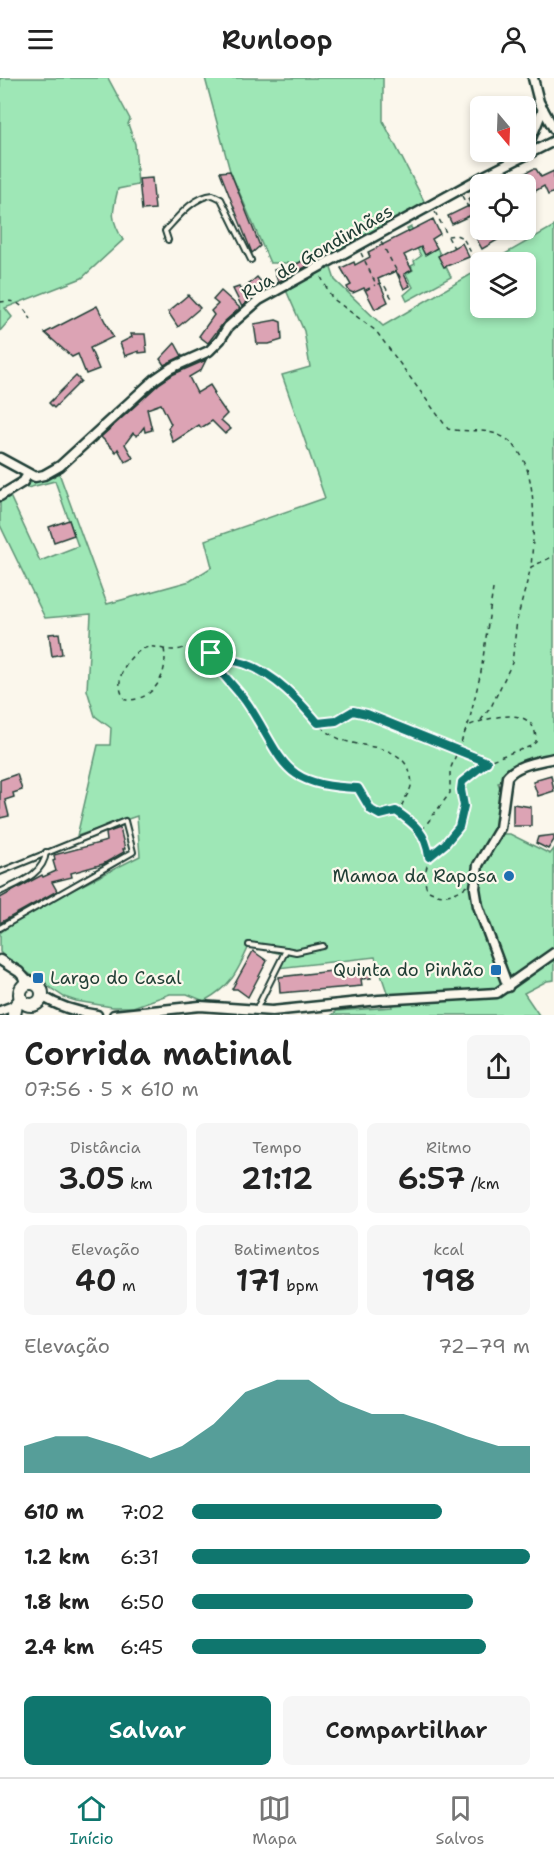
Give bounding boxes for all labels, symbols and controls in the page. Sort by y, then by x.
text: Runloop [221,21,333,58]
icon: menu [24,23,57,56]
icon: person [497,23,530,56]
north arrow [470,96,536,162]
map controls [470,96,536,318]
button: locate [470,174,536,240]
street label: Rua de Gondinhães [237,199,397,305]
button: layers [470,252,536,318]
pin [185,627,236,678]
icon: arrive [194,636,227,669]
place label: Mamoa da Raposa [332,864,497,888]
marker: Mamoa da Raposa [502,869,516,883]
place label: Quinta do Pinhão [333,958,484,982]
marker: Quinta do Pinhão [489,963,503,977]
place label: Largo do Casal [50,966,182,990]
marker: Largo do Casal [31,971,45,985]
text: Corrida matinal [24,1031,292,1076]
button: share [467,1035,530,1098]
text: 07:56 · 5 × 610 m [24,1076,199,1102]
text: Distância [70,1137,141,1158]
text: Tempo [252,1137,302,1158]
text: Ritmo [426,1137,471,1158]
text: 3.05 [58,1158,125,1199]
text: 21:12 [241,1158,313,1199]
text: 6:57 [398,1158,466,1199]
text: km [125,1173,153,1194]
text: /km [466,1173,500,1194]
text: Elevação [71,1239,140,1260]
text: Batimentos [234,1239,320,1260]
text: kcal [433,1239,464,1260]
text: 40 [75,1260,117,1301]
text: 171 [235,1260,281,1301]
text: 198 [421,1260,476,1301]
text: m [117,1275,136,1296]
text: bpm [281,1275,319,1296]
text: Elevação [24,1333,110,1359]
text: 72–79 m [438,1333,530,1359]
text: 610 m [24,1499,84,1525]
text: 7:02 [120,1499,165,1525]
text: 1.2 km [24,1544,90,1570]
text: 6:31 [120,1544,159,1570]
text: 1.8 km [24,1589,90,1615]
text: 6:50 [120,1589,164,1615]
text: 2.4 km [24,1634,94,1660]
text: 6:45 [120,1634,163,1660]
button: Salvar [24,1696,271,1765]
button: Compartilhar [283,1696,530,1765]
tab: Início [69,1792,113,1849]
tab: Mapa [252,1792,297,1849]
tab: Salvos [436,1792,485,1849]

